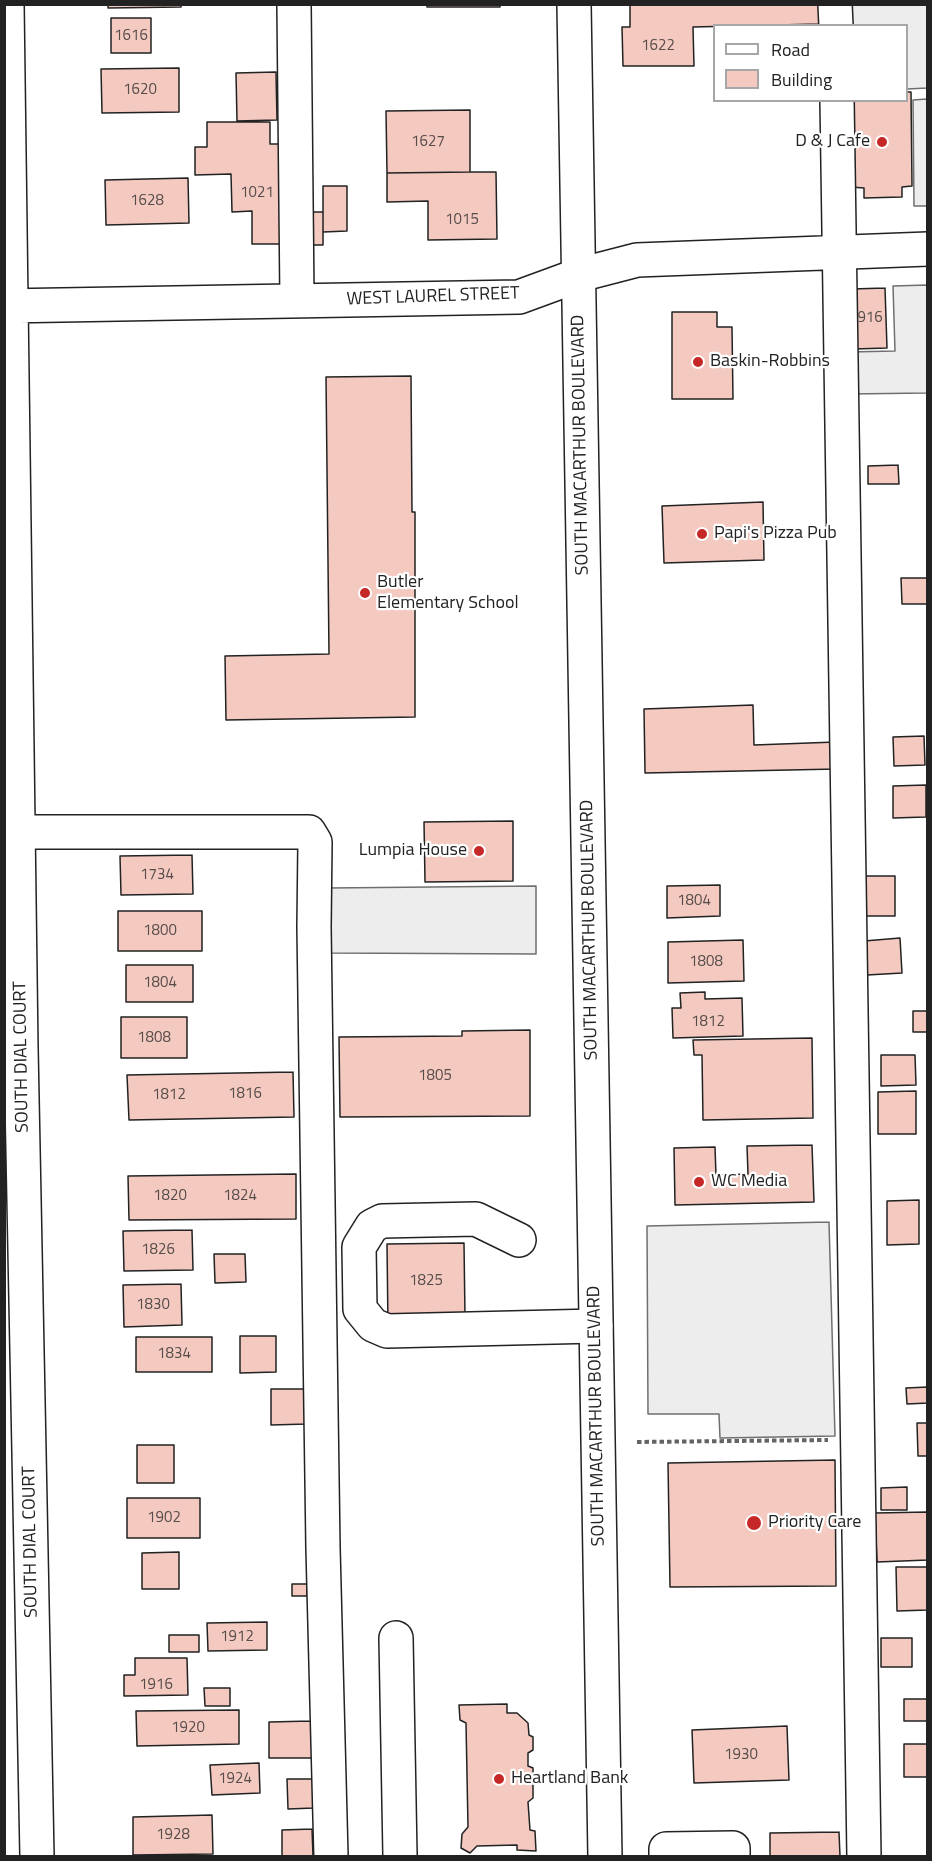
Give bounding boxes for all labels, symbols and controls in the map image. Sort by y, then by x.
legend [713,24,908,102]
house number: 1616 [114,27,148,45]
text: Road [771,36,810,63]
house number: 1622 [641,37,675,55]
text: Building [771,66,832,93]
house number: 1620 [123,81,157,99]
place label: D & J Cafe [795,131,870,153]
house number: 1627 [411,133,445,151]
marker: D & J Cafe [875,135,889,149]
house number: 1021 [240,184,274,202]
house number: 1628 [130,192,164,210]
house number: 1015 [445,211,479,229]
street label: WEST LAUREL STREET [346,283,520,311]
house number: 916 [857,309,883,327]
street label: SOUTH MACARTHUR BOULEVARD [568,315,594,575]
place label: Baskin-Robbins [710,351,830,373]
marker: Baskin-Robbins [691,355,705,369]
place label: Papi's Pizza Pub [714,523,837,545]
marker: Papi's Pizza Pub [695,527,709,541]
place label: Butler Elementary School [377,572,519,614]
marker: Butler Elementary School [358,586,372,600]
street label: SOUTH MACARTHUR BOULEVARD [577,800,603,1060]
place label: Lumpia House [359,840,467,862]
marker: Lumpia House [472,844,486,858]
house number: 1734 [140,866,174,884]
house number: 1804 [677,892,711,910]
house number: 1800 [143,922,177,940]
house number: 1808 [689,953,723,971]
house number: 1804 [143,974,177,992]
street label: SOUTH DIAL COURT [10,981,34,1133]
house number: 1812 [691,1013,725,1031]
house number: 1808 [137,1029,171,1047]
house number: 1805 [418,1067,452,1085]
house number: 1816 [228,1085,262,1103]
house number: 1812 [152,1086,186,1104]
place label: WC Media [711,1171,787,1193]
marker: WC Media [692,1175,706,1189]
house number: 1820 [153,1187,187,1205]
house number: 1824 [223,1187,257,1205]
house number: 1826 [141,1241,175,1259]
house number: 1825 [409,1272,443,1290]
street label: SOUTH MACARTHUR BOULEVARD [584,1286,610,1546]
house number: 1830 [136,1296,170,1314]
house number: 1834 [157,1345,191,1363]
street label: SOUTH DIAL COURT [19,1466,43,1618]
house number: 1902 [147,1509,181,1527]
place label: Priority Care [768,1512,861,1534]
marker: Priority Care [745,1514,763,1532]
house number: 1912 [220,1628,254,1646]
house number: 1916 [139,1676,173,1694]
house number: 1920 [171,1719,205,1737]
house number: 1930 [724,1746,758,1764]
place label: Heartland Bank [511,1768,628,1790]
house number: 1924 [218,1770,252,1788]
marker: Heartland Bank [492,1772,506,1786]
house number: 1928 [156,1826,190,1844]

